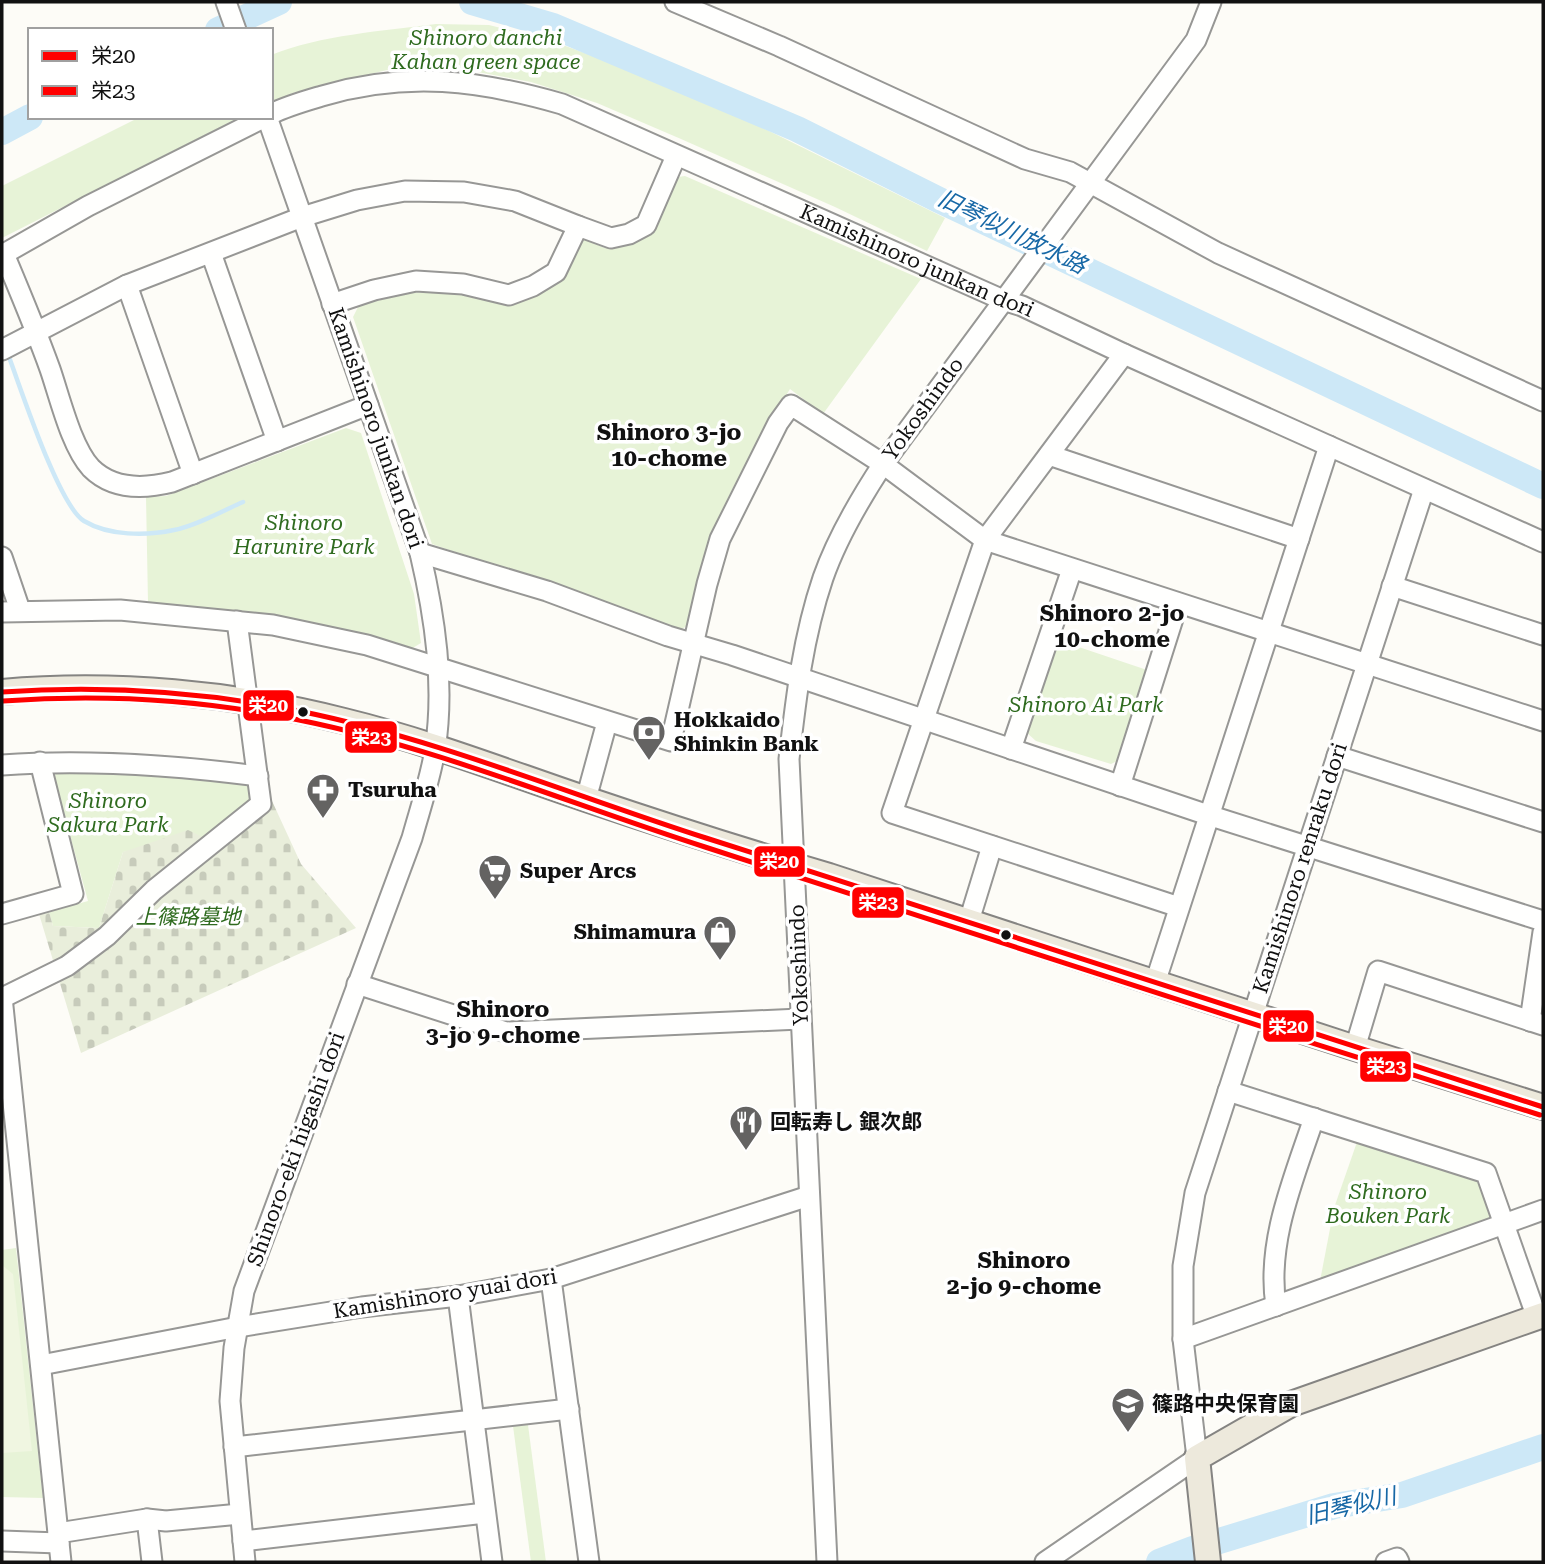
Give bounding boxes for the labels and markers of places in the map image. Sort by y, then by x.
unlabelled marker [296,705,310,719]
place label: Hokkaido Shinkin Bank [674,708,819,756]
bank icon: Hokkaido Shinkin Bank [630,713,668,762]
pharmacy icon: Tsuruha [304,771,342,820]
place label: Tsuruha [348,778,437,802]
supermarket icon: Super Arcs [476,852,514,901]
place label: Super Arcs [520,859,636,883]
shop icon: Shimamura [701,913,739,962]
place label: Shimamura [574,920,697,944]
unlabelled marker [999,928,1013,942]
restaurant icon: 回転寿し 銀次郎 [727,1103,765,1152]
place label: 回転寿し 銀次郎 [770,1110,922,1134]
school or university icon: 篠路中央保育園 [1109,1385,1147,1434]
place label: 篠路中央保育園 [1152,1392,1299,1416]

